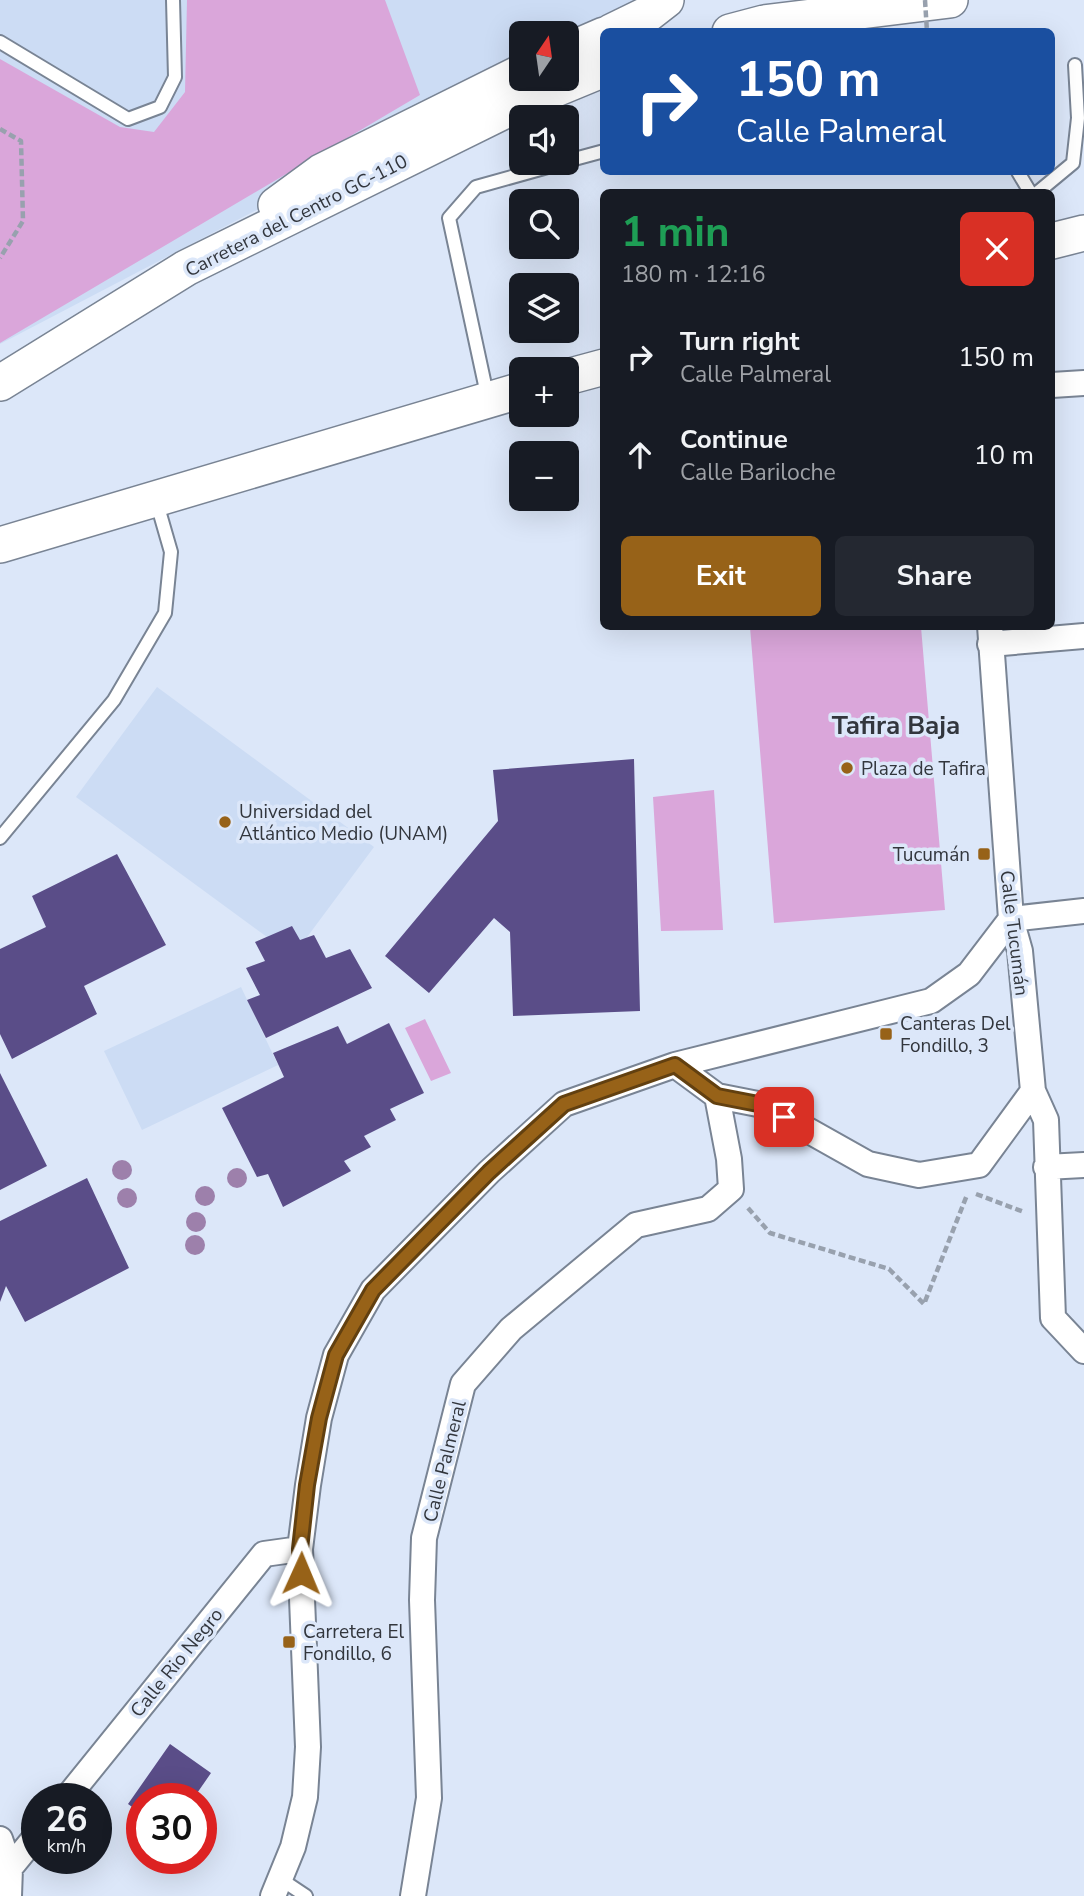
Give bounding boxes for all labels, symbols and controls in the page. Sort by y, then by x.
north arrow [509,21,579,91]
map controls [509,21,579,511]
text: 150 m [736,46,880,113]
icon: right [621,56,712,147]
button: sound [509,105,579,175]
text: Calle Palmeral [736,110,946,153]
street label: Carretera del Centro GC-110 [181,148,412,283]
button: search [509,189,579,259]
text: 1 min [621,204,730,261]
button: close [960,212,1034,286]
text: 180 m · 12:16 [621,259,766,290]
button: layers [509,273,579,343]
text: Turn right [680,324,799,359]
icon: right [621,338,659,376]
text: 150 m [958,340,1034,375]
button: + [509,357,579,427]
text: Calle Palmeral [680,359,831,390]
text: Continue [680,422,788,457]
icon: ahead [621,436,659,474]
text: 10 m [974,438,1034,473]
button: − [509,441,579,511]
text: Calle Bariloche [680,457,836,488]
button: Exit [621,536,821,616]
button: Share [835,536,1034,616]
district label: Tafira Baja [832,708,960,743]
place label: Plaza de Tafira [861,756,986,782]
marker: Plaza de Tafira [839,760,855,776]
place label: Universidad del Atlántico Medio (UNAM) [239,799,448,847]
marker: Universidad del Atlántico Medio (UNAM) [217,814,233,830]
place label: Tucumán [893,842,970,868]
marker: Tucumán [976,846,992,862]
street label: Calle Tucumán [993,869,1035,997]
place label: Canteras Del Fondillo, 3 [900,1011,1011,1059]
marker: Canteras Del Fondillo, 3 [878,1026,894,1042]
pin [754,1087,814,1147]
icon: arrive [765,1098,803,1136]
street label: Calle Palmeral [417,1397,473,1525]
position arrow [264,1536,338,1610]
street label: Calle Rio Negro [125,1602,229,1723]
place label: Carretera El Fondillo, 6 [303,1619,405,1667]
marker: Carretera El Fondillo, 6 [281,1634,297,1650]
speed limit sign: 30 [126,1783,217,1874]
text: 26 [45,1796,88,1843]
text: km/h [47,1834,86,1858]

